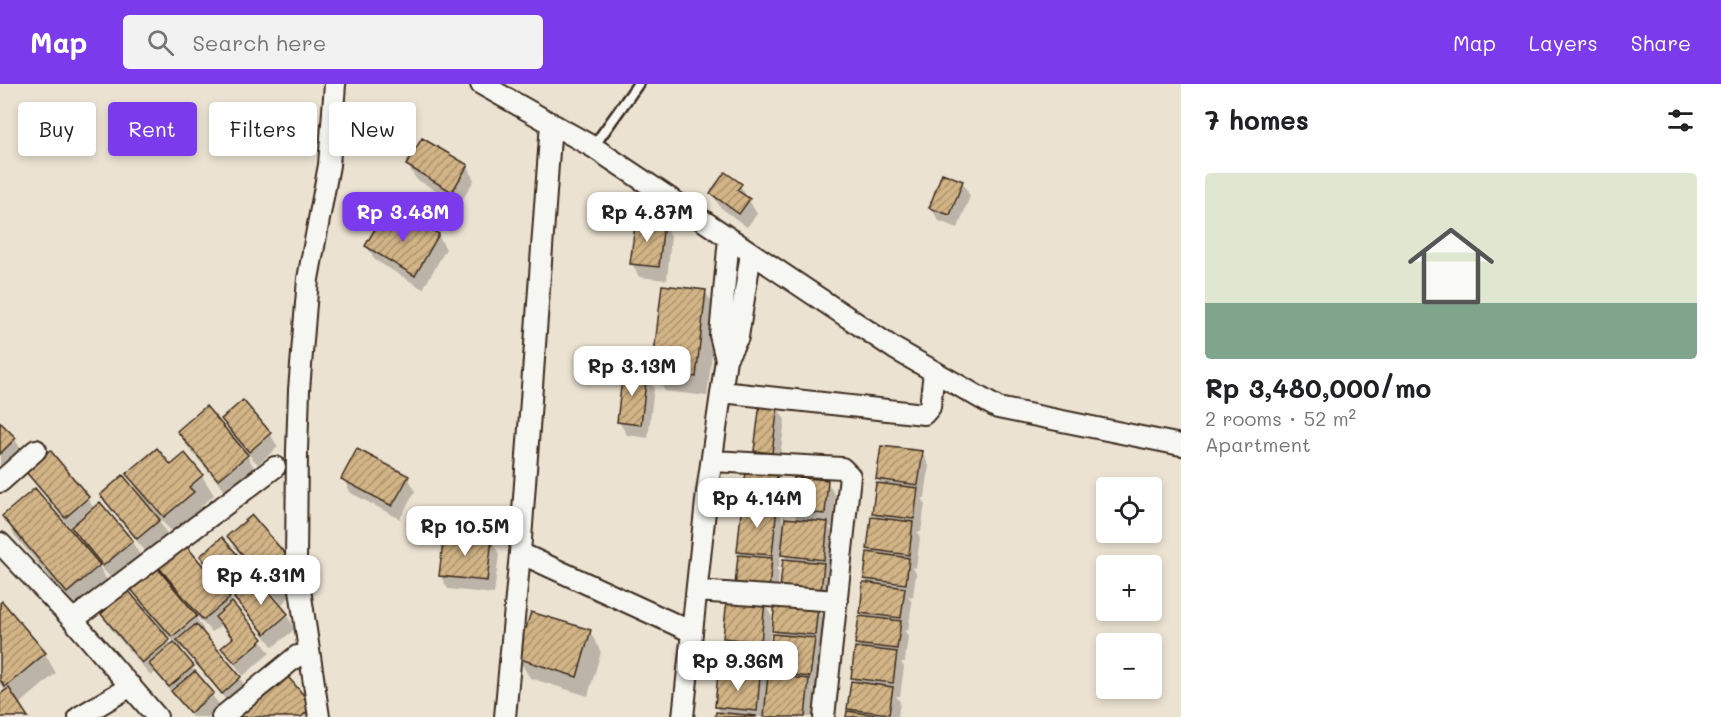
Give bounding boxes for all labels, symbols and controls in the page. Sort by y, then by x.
search box [123,15,543,69]
text: Map [30,24,87,60]
icon: search [144,26,177,59]
text: Search here [192,28,326,57]
text: Map [1453,29,1496,56]
text: Layers [1529,29,1598,56]
text: Share [1631,29,1691,56]
chip: Buy [18,102,96,156]
chip: Rent [108,102,197,156]
chip: Filters [209,102,317,156]
chip: New [329,102,416,156]
text: 7 homes [1205,103,1309,137]
icon: filters [1664,104,1697,137]
pin: Rp 3.48M [341,192,465,243]
pin: Rp 4.87M [585,192,709,243]
text: Rp 3.48M [356,198,450,224]
text: Rp 4.87M [601,198,693,224]
icon: home [1397,212,1505,320]
pin: Rp 3.13M [570,346,694,397]
text: Rp 3.13M [588,352,676,378]
text: Rp 3,480,000/mo [1205,371,1431,405]
text: 2 rooms · 52 m² [1205,405,1356,431]
text: Apartment [1205,431,1311,457]
map controls [1096,477,1162,699]
button: locate [1096,477,1162,543]
pin: Rp 4.14M [695,478,819,529]
text: Rp 4.14M [712,484,802,510]
pin: Rp 10.5M [403,506,527,557]
text: Rp 10.5M [420,512,510,538]
pin: Rp 4.31M [199,555,323,606]
button: + [1096,555,1162,621]
text: Rp 4.31M [216,561,306,587]
button: − [1096,633,1162,699]
pin: Rp 9.36M [676,641,800,692]
text: Rp 9.36M [692,647,784,673]

